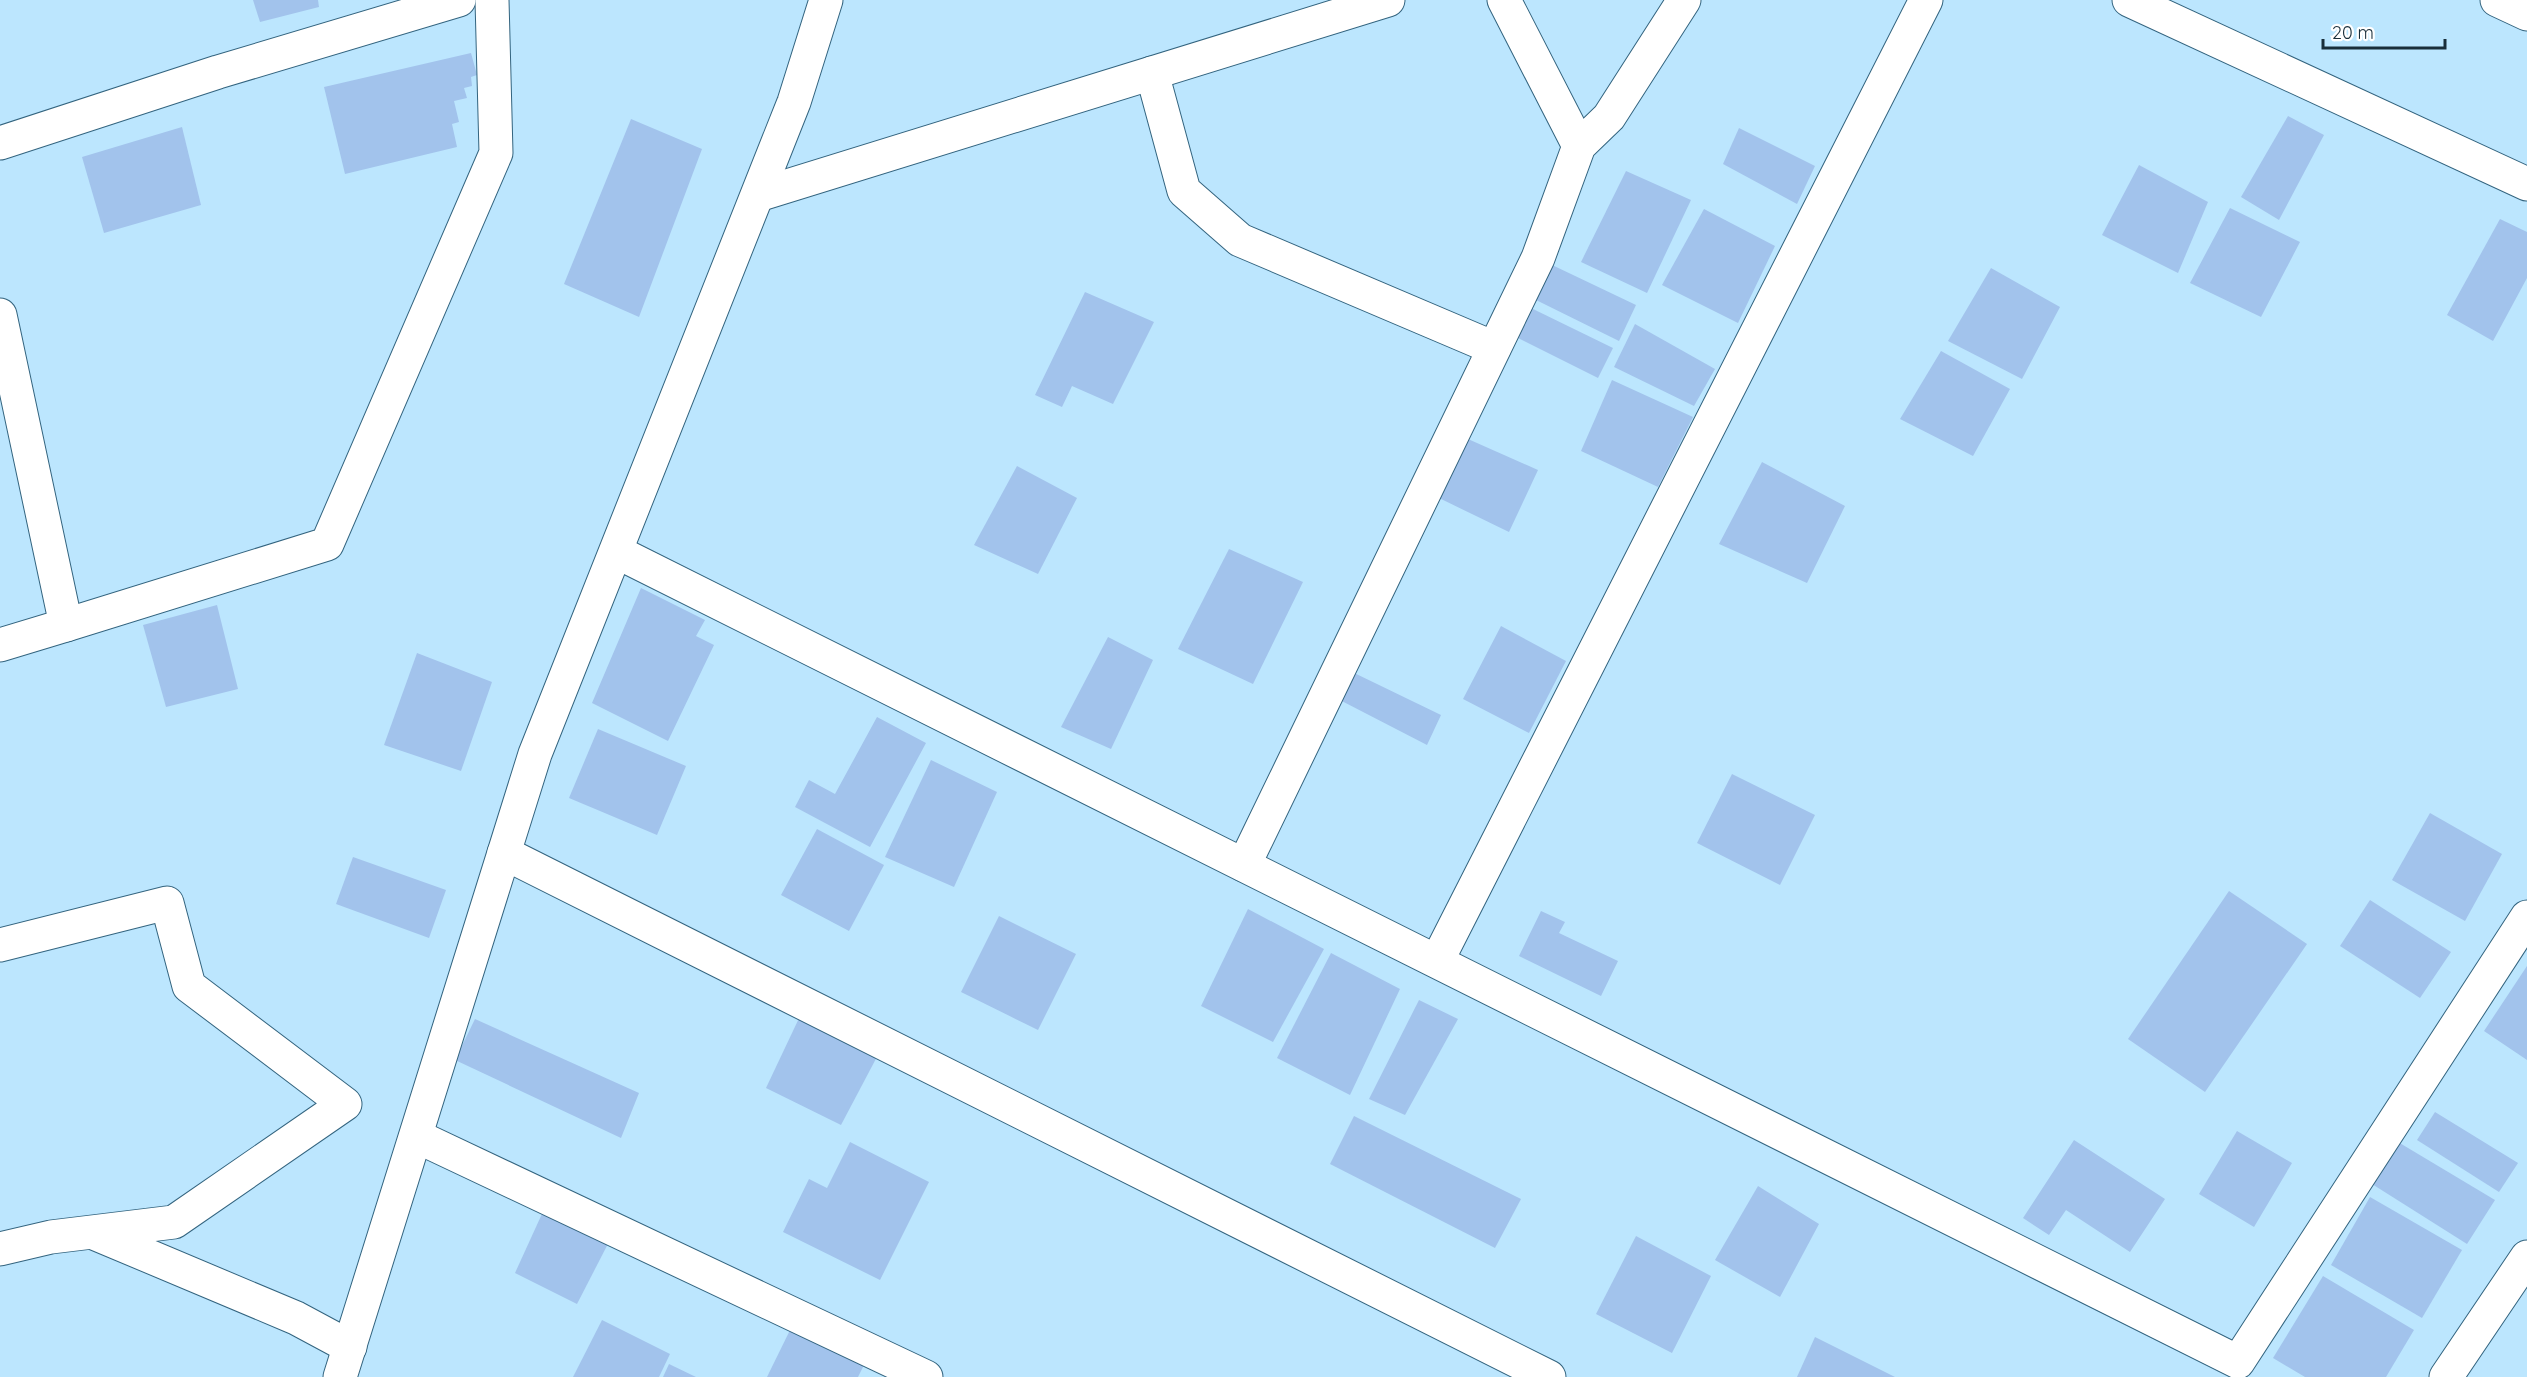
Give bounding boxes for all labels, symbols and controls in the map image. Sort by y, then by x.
scale bar [2323,12,2444,50]
text: 20 m [2332,21,2374,44]

